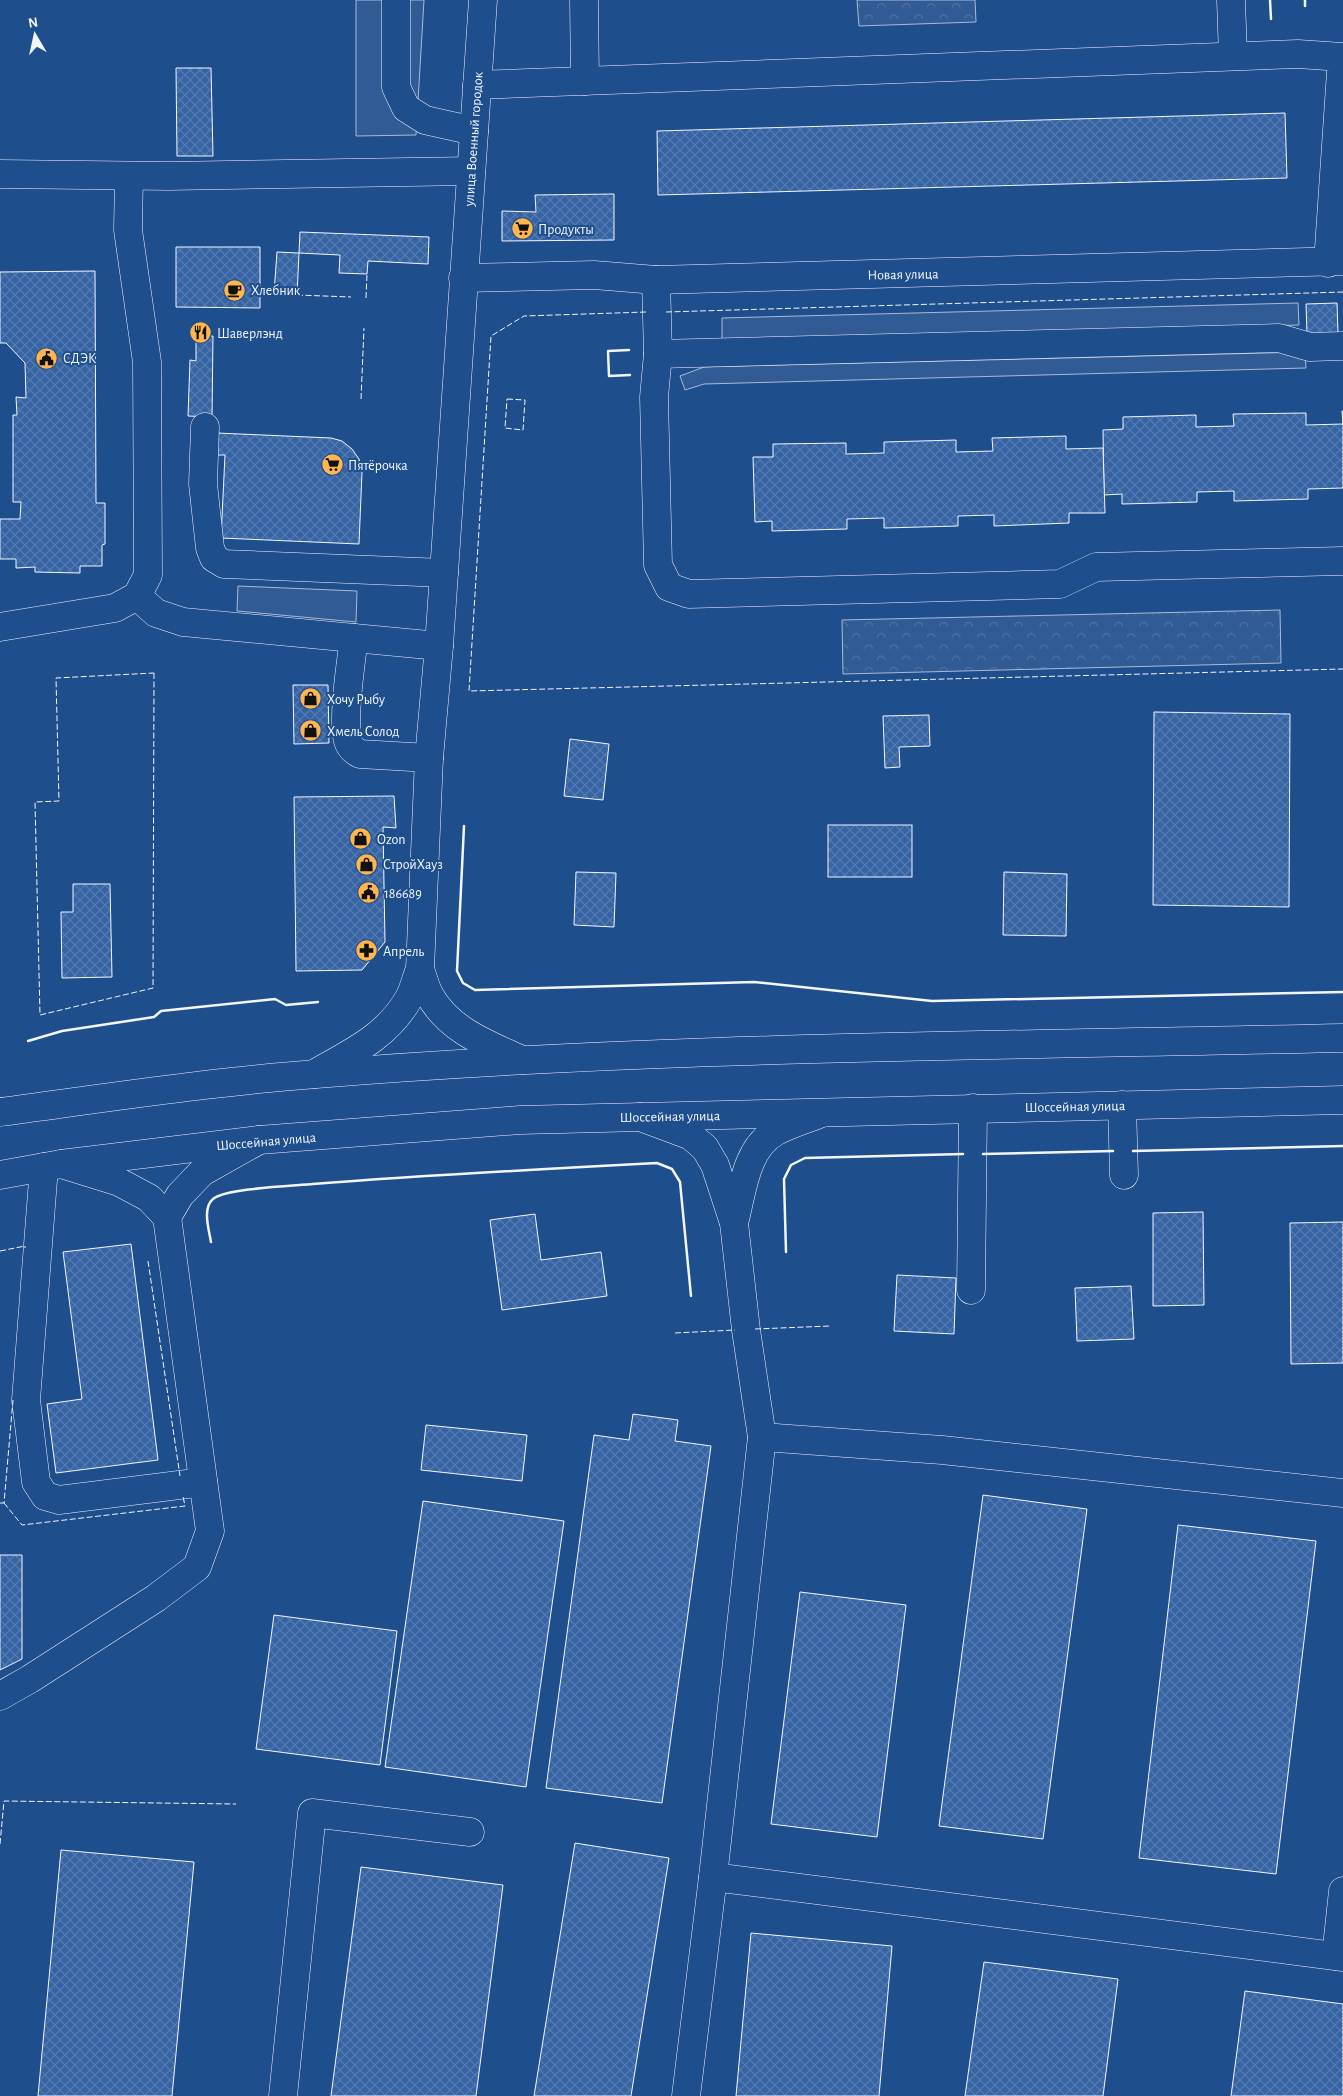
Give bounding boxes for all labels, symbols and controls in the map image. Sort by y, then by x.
north arrow [10,10,60,60]
text: N [27,15,39,31]
street label: улица Военный городок [462,71,486,208]
supermarket icon: Продукты [510,217,534,241]
place label: Продукты [538,223,594,237]
street label: Новая улица [867,267,939,283]
cafe icon: Хлебник [223,278,247,302]
place label: Хлебник [251,284,301,298]
restaurant icon: Шаверлэнд [189,321,213,345]
place label: Шаверлэнд [217,327,283,341]
public building icon: СДЭК [35,346,59,370]
place label: СДЭК [63,352,96,366]
supermarket icon: Пятёрочка [320,453,344,477]
place label: Пятёрочка [348,459,408,473]
shop icon: Хочу Рыбу [299,687,323,711]
place label: Хочу Рыбу [327,693,385,707]
shop icon: Хмель Солод [299,719,323,743]
place label: Хмель Солод [327,725,399,739]
shop icon: Ozon [349,827,373,851]
place label: Ozon [377,833,405,847]
shop icon: СтройХауз [355,852,379,876]
place label: СтройХауз [383,858,443,872]
public building icon: 186689 [356,881,380,905]
place label: 186689 [384,887,422,901]
pharmacy icon: Апрель [355,939,379,963]
place label: Апрель [383,945,424,959]
street label: Шоссейная улица [1025,1099,1126,1115]
street label: Шоссейная улица [620,1109,721,1125]
street label: Шоссейная улица [215,1131,317,1153]

